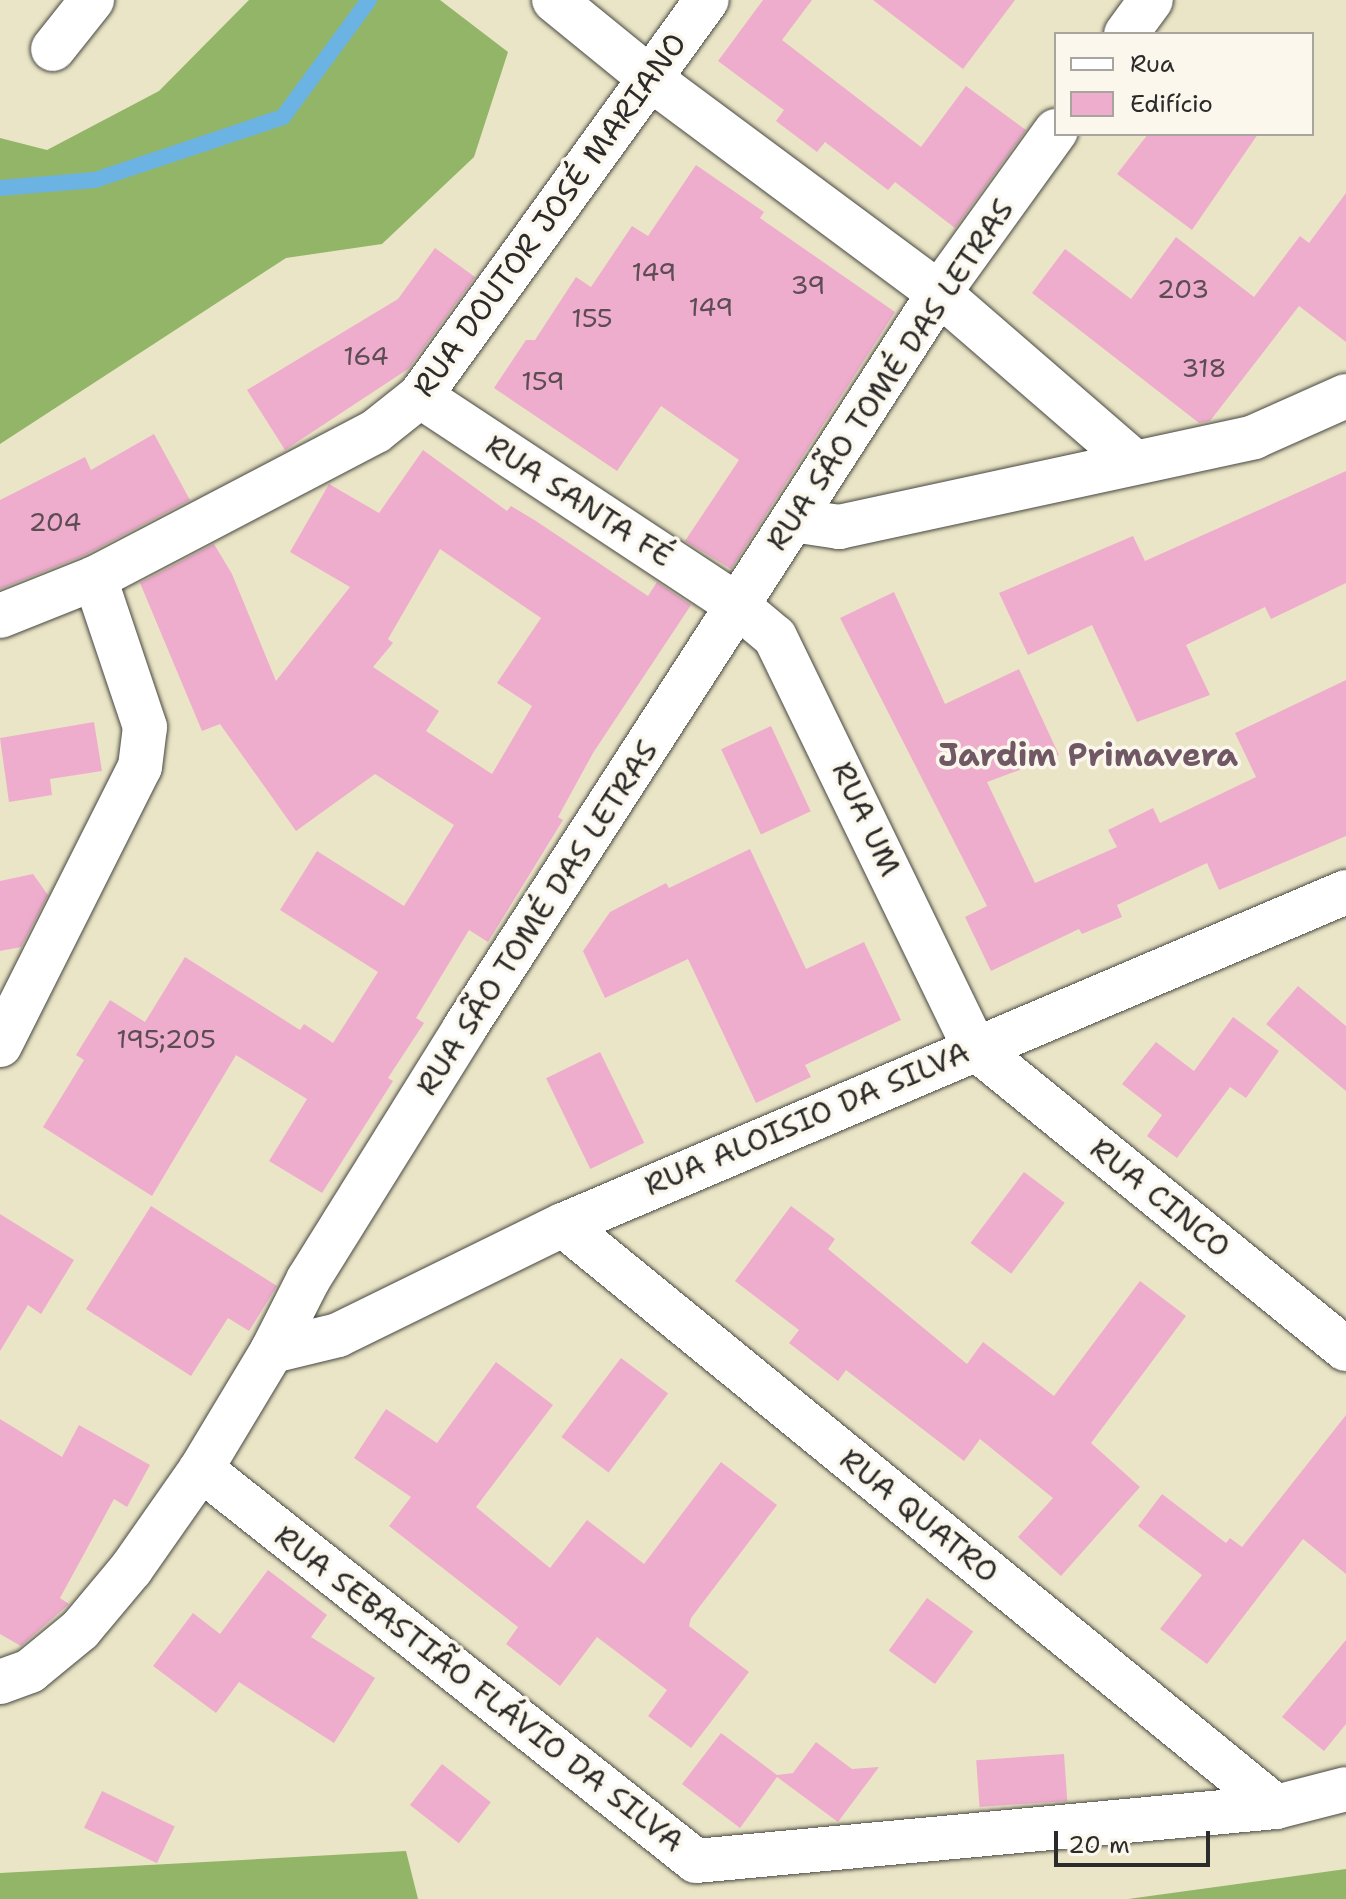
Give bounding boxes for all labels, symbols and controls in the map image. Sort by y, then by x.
street label: RUA DOUTOR JOSÉ MARIANO [406,26,694,404]
legend [1054,32,1314,136]
text: Rua [1130,48,1175,80]
text: Edifício [1130,88,1213,120]
street label: RUA SÃO TOMÉ DAS LETRAS [759,193,1021,557]
house number: 149 [632,256,676,288]
house number: 39 [791,269,825,301]
house number: 203 [1157,273,1209,305]
house number: 149 [689,291,733,323]
house number: 155 [571,302,613,334]
house number: 164 [343,340,389,372]
house number: 318 [1181,352,1227,384]
house number: 159 [521,365,565,397]
street label: RUA SANTA FÉ [479,427,679,575]
house number: 204 [29,506,81,538]
street label: RUA SÃO TOMÉ DAS LETRAS [409,734,665,1102]
district label: Jardim Primavera [938,736,1238,774]
street label: RUA UM [824,756,908,882]
house number: 195;205 [116,1023,216,1055]
street label: RUA ALOISIO DA SILVA [639,1034,975,1204]
street label: RUA CINCO [1083,1131,1237,1265]
street label: RUA QUATRO [832,1441,1006,1591]
street label: RUA SEBASTIÃO FLÁVIO DA SILVA [267,1518,691,1860]
scale bar [1058,1815,1214,1865]
text: 20 m [1068,1829,1130,1861]

